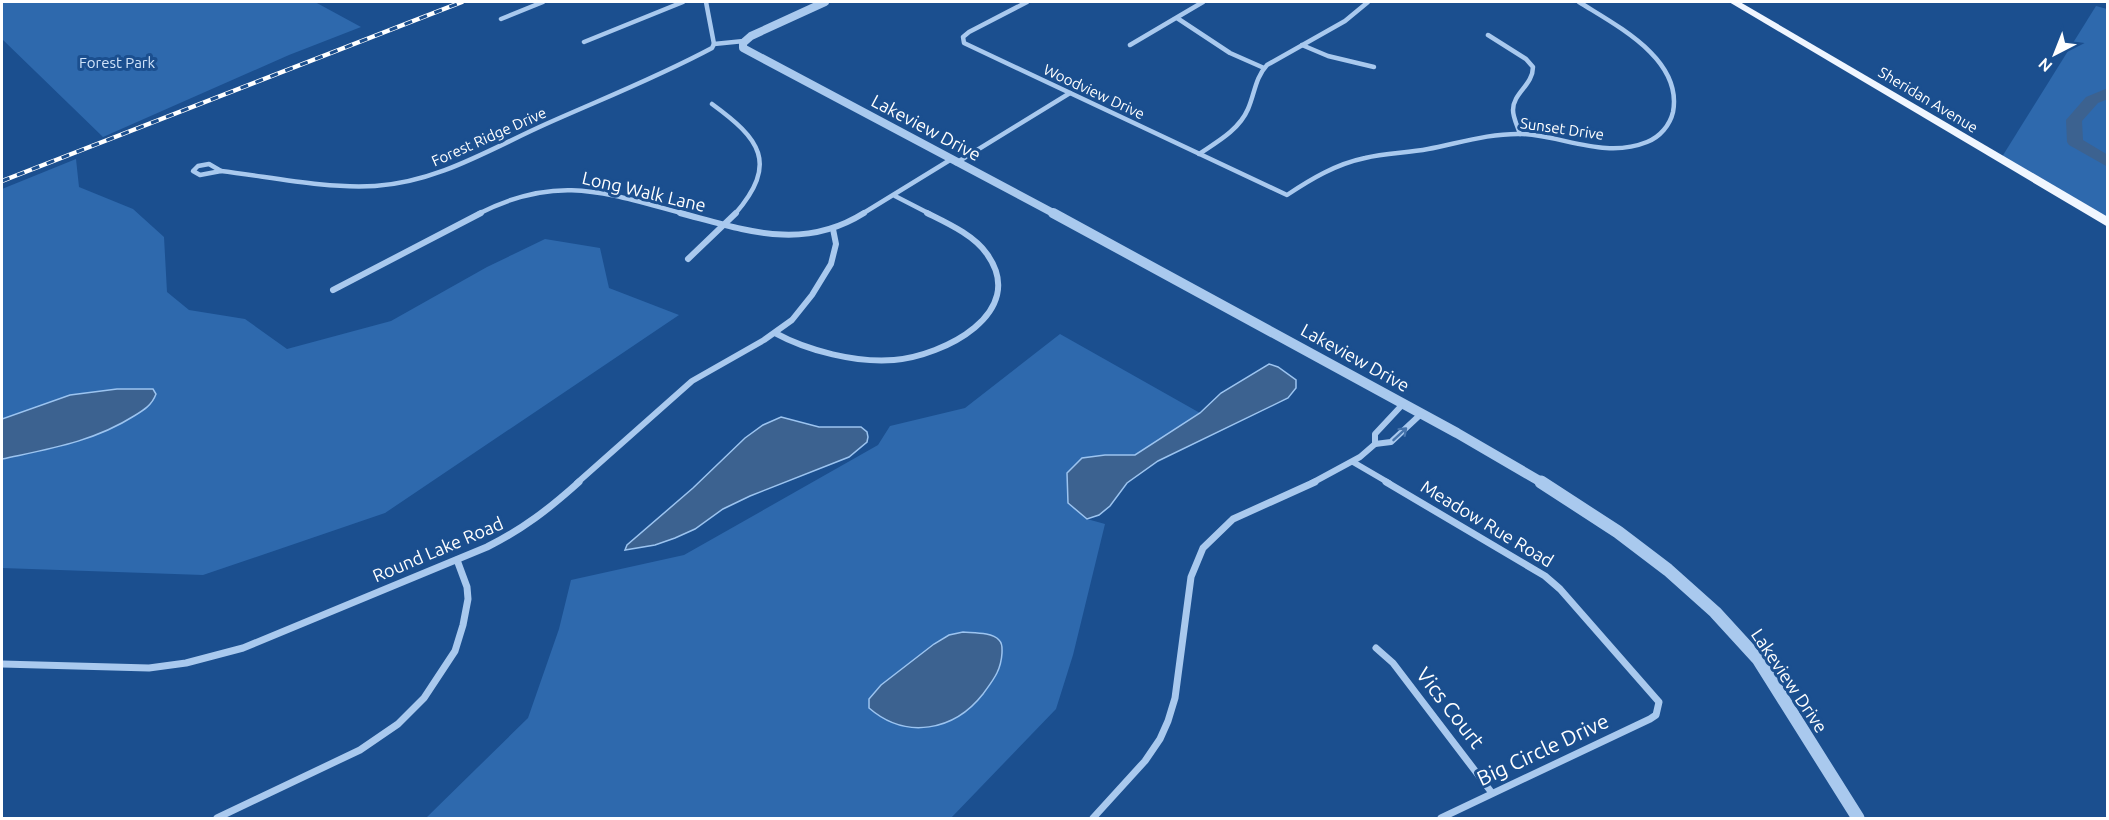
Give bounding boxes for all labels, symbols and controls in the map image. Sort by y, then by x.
north arrow [2025,24,2085,84]
park label: Forest Park [79,54,156,71]
text: N [2035,54,2055,76]
street label: Woodview Drive [1041,61,1148,122]
street label: Sheridan Avenue [1875,63,1981,136]
street label: Lakeview Drive [868,90,985,164]
street label: Forest Ridge Drive [429,104,549,170]
street label: Sunset Drive [1519,114,1605,143]
street label: Long Walk Lane [580,167,708,215]
street label: Lakeview Drive [1298,319,1413,395]
one-way arrow [1393,426,1408,441]
street label: Meadow Rue Road [1418,476,1557,571]
street label: Round Lake Road [369,513,506,586]
street label: Lakeview Drive [1748,625,1832,736]
street label: Vics Court [1412,662,1490,753]
street label: Big Circle Drive [1473,708,1612,790]

